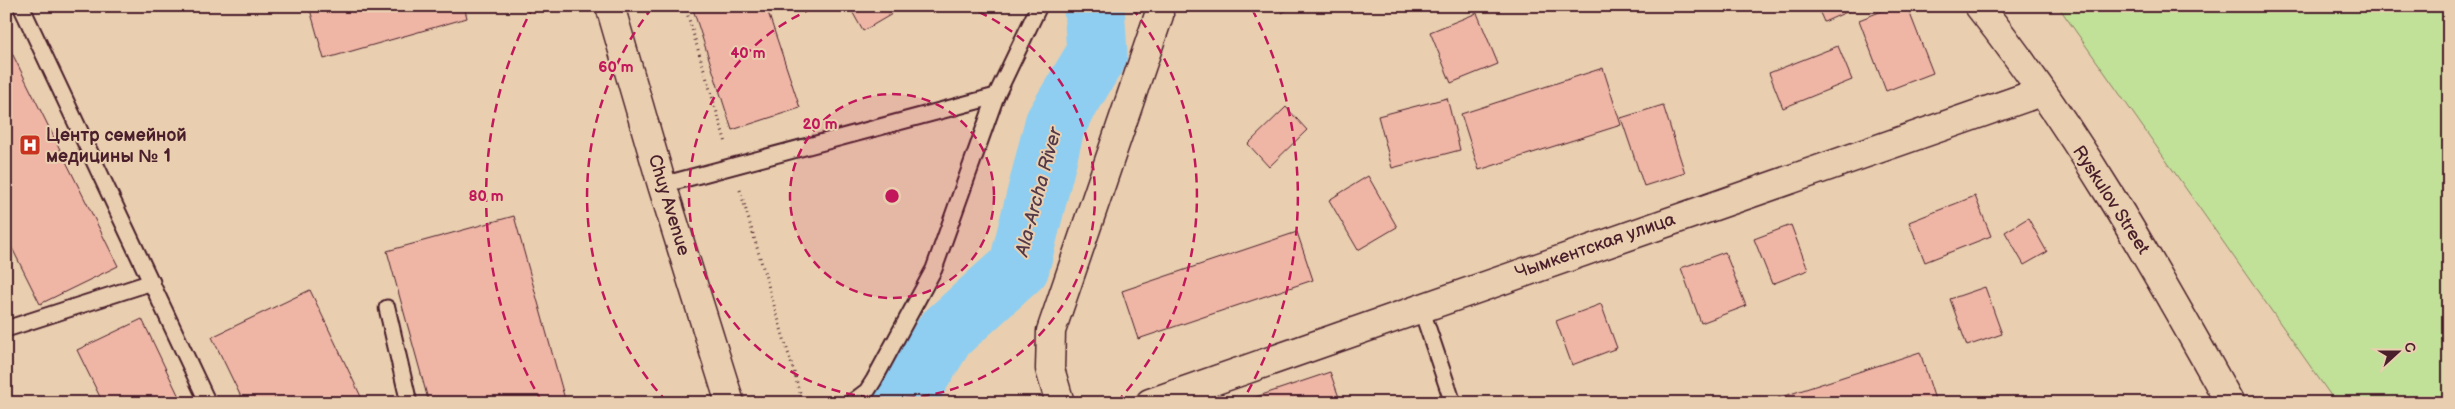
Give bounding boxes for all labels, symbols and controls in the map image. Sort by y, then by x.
text: 40 m [730,44,766,63]
text: 60 m [598,58,634,77]
text: 20 m [803,115,838,134]
water label: Ala-Archa River [1011,124,1067,260]
place label: Центр семейной медицины № 1 [46,125,187,167]
hospital icon: Центр семейной медицины № 1 [18,133,42,157]
street label: Ryskulov Street [2068,142,2154,259]
street label: Chuy Avenue [644,152,694,259]
text: 80 m [468,187,504,206]
centre of rings [883,187,901,205]
street label: Чымкентская улица [1512,209,1678,283]
north arrow [2372,326,2422,376]
text: С [2400,340,2419,355]

